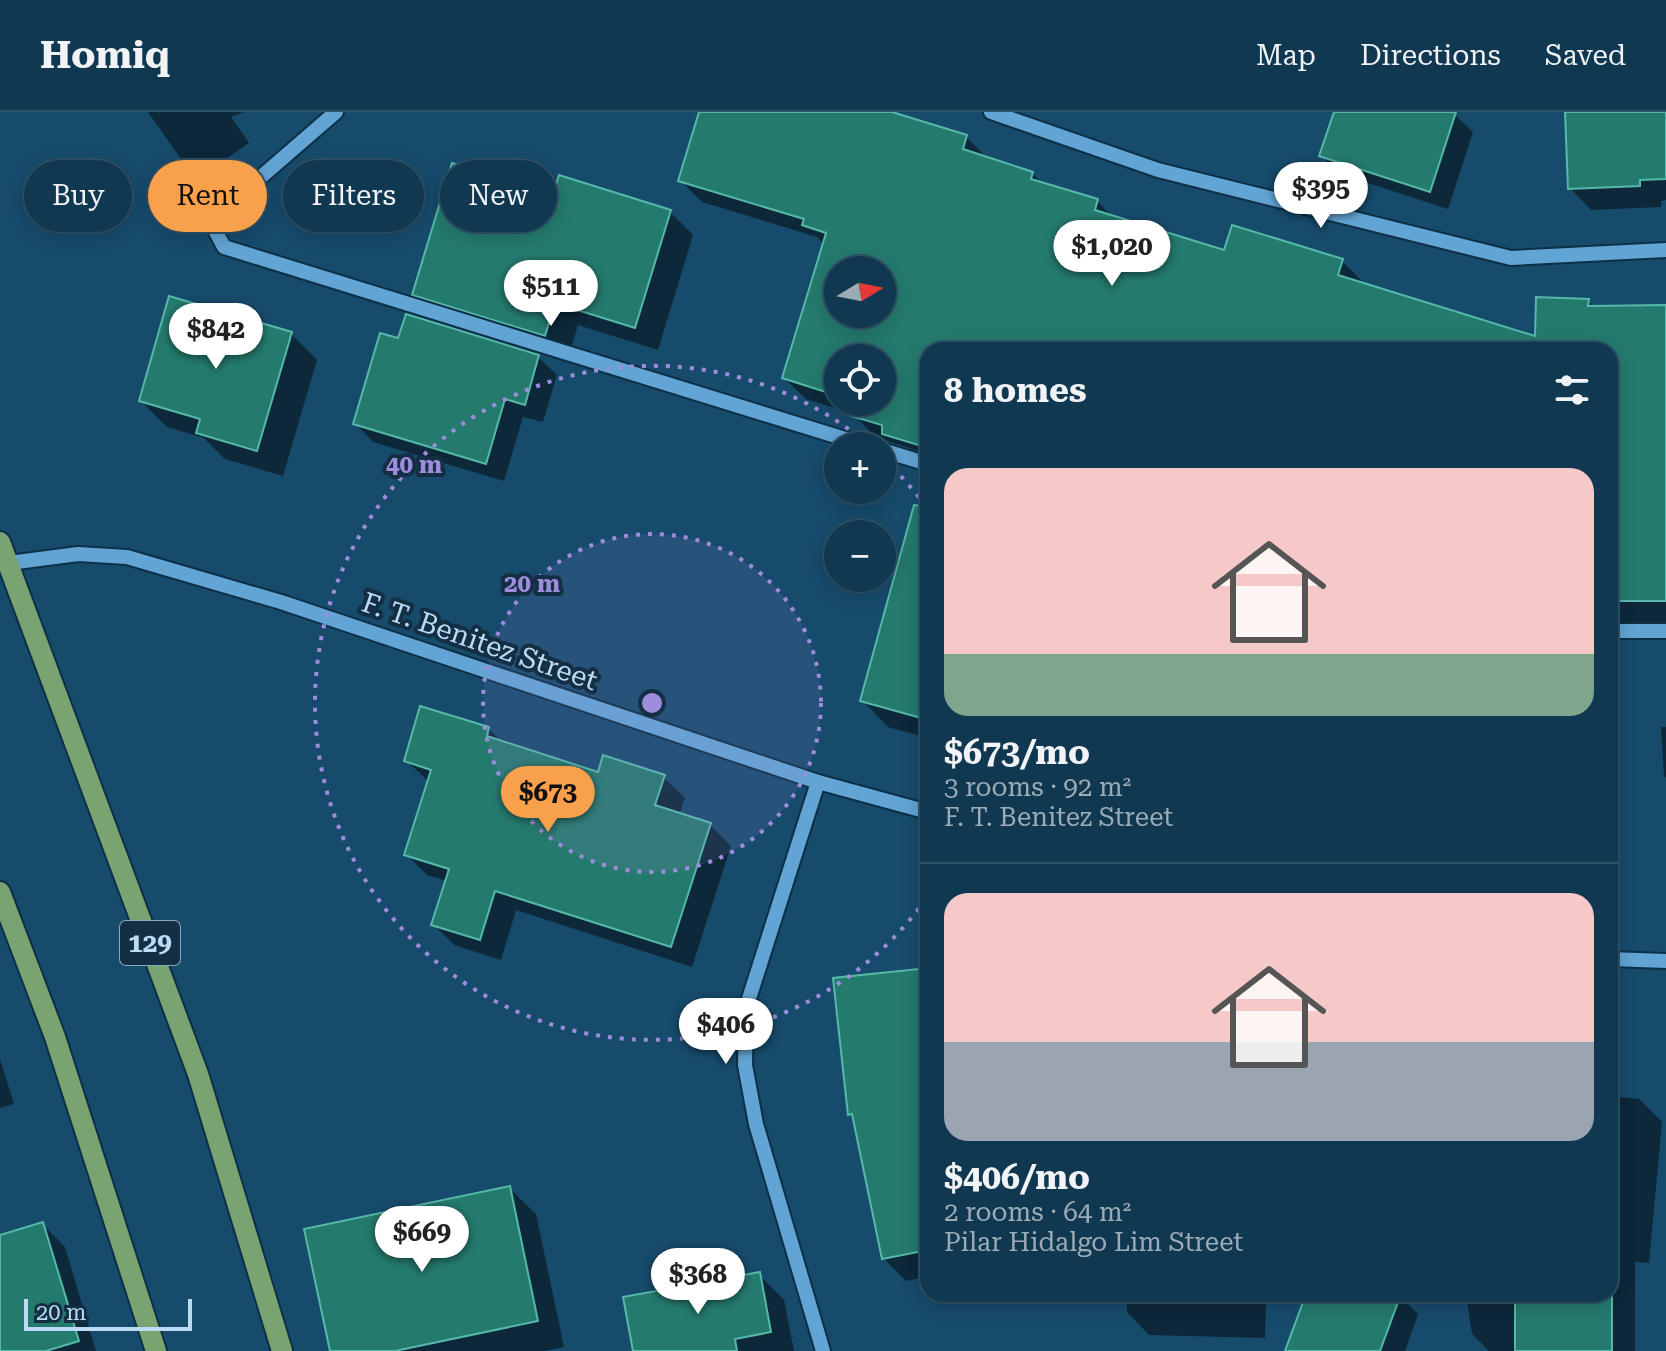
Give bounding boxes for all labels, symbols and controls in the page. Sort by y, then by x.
text: Homiq [40,33,170,77]
text: Map [1256,39,1316,72]
text: Directions [1360,39,1501,72]
text: Saved [1545,39,1626,72]
chip: Buy [24,160,132,232]
chip: Rent [148,160,267,232]
chip: Filters [283,160,424,232]
chip: New [440,160,557,232]
pin: $395 [1274,162,1368,230]
text: $395 [1292,173,1350,203]
pin: $1,020 [1047,220,1177,288]
text: $1,020 [1071,231,1153,261]
north arrow [824,256,896,328]
map controls [824,256,896,592]
pin: $511 [504,260,598,328]
text: $511 [522,271,580,301]
pin: $842 [169,303,263,371]
text: $842 [187,314,245,344]
button: locate [824,344,896,416]
icon: filters [1550,368,1594,412]
text: 8 homes [944,370,1087,410]
button: + [824,432,896,504]
text: 40 m [386,451,442,479]
button: − [824,520,896,592]
icon: home [1197,520,1341,664]
text: 20 m [504,570,560,598]
street label: F. T. Benitez Street [358,586,602,697]
centre of rings [638,689,666,717]
text: $673/mo [944,732,1090,772]
pin: $673 [501,766,595,834]
text: 3 rooms · 92 m² [944,772,1131,802]
text: $673 [519,777,577,807]
text: F. T. Benitez Street [944,802,1173,832]
road number: 129 [120,921,180,965]
icon: home [1197,945,1341,1089]
pin: $406 [679,998,773,1066]
text: $406 [697,1009,755,1039]
text: $406/mo [944,1157,1090,1197]
text: 2 rooms · 64 m² [944,1197,1131,1227]
pin: $669 [375,1206,469,1274]
text: $669 [393,1217,451,1247]
text: Pilar Hidalgo Lim Street [944,1227,1243,1257]
pin: $368 [651,1248,745,1316]
text: $368 [669,1259,727,1289]
scale bar [24,1295,192,1331]
text: 20 m [36,1300,86,1325]

